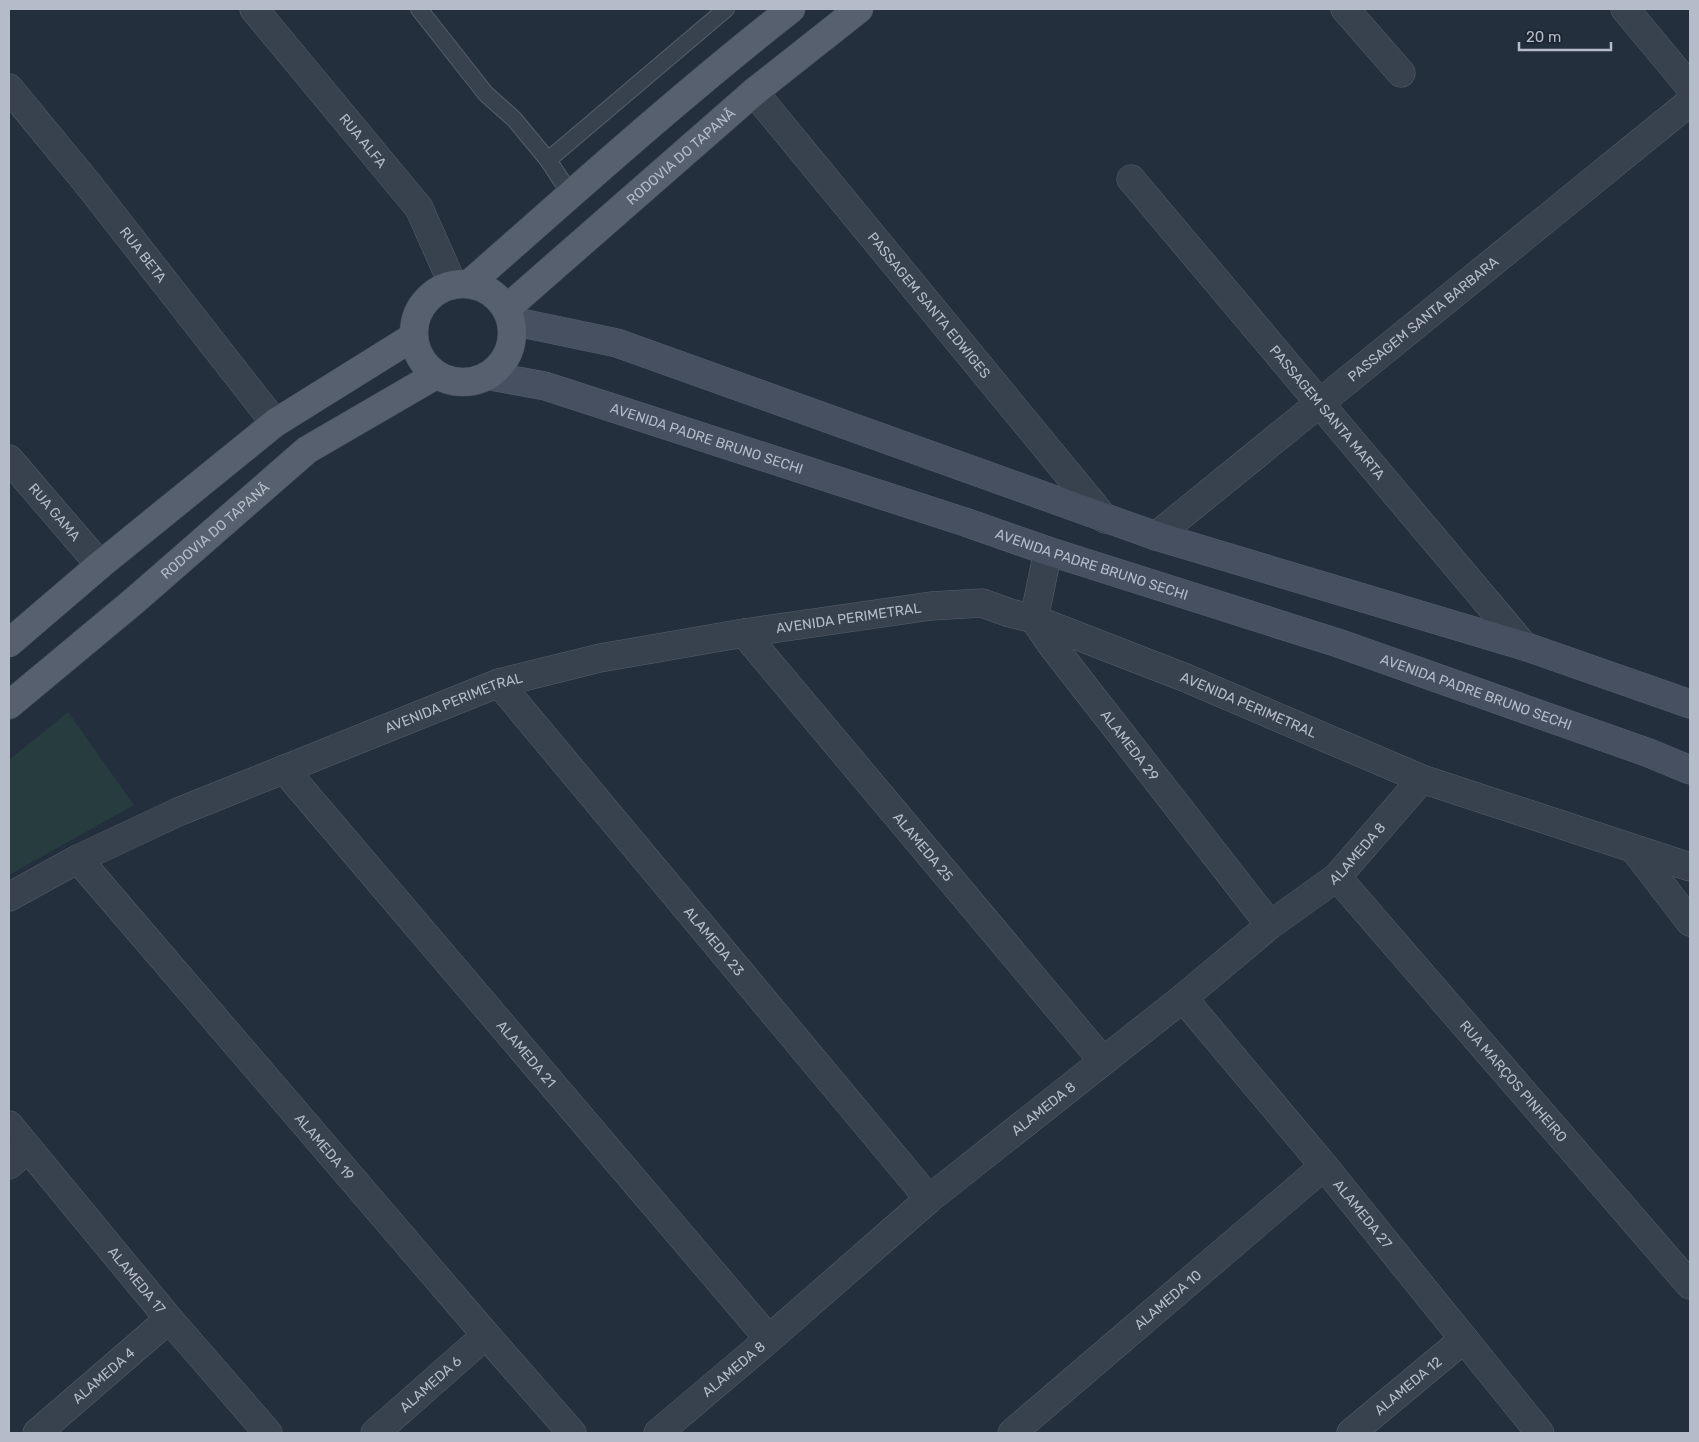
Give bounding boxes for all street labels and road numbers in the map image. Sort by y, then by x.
street label: RODOVIA DO TAPANÃ [623,103,739,209]
street label: RUA ALFA [335,110,390,172]
street label: RUA BETA [116,224,170,286]
street label: PASSAGEM SANTA EDWIGES [864,229,994,382]
street label: PASSAGEM SANTA BARBARA [1345,253,1502,386]
street label: PASSAGEM SANTA MARTA [1266,342,1389,484]
street label: AVENIDA PADRE BRUNO SECHI [608,400,805,478]
street label: RODOVIA DO TAPANÃ [157,478,274,583]
street label: RUA GAMA [25,480,84,545]
street label: AVENIDA PADRE BRUNO SECHI [993,525,1190,604]
street label: AVENIDA PERIMETRAL [775,600,922,637]
street label: AVENIDA PADRE BRUNO SECHI [1378,651,1574,734]
street label: AVENIDA PERIMETRAL [382,669,525,737]
street label: AVENIDA PERIMETRAL [1178,669,1319,742]
street label: ALAMEDA 29 [1097,707,1162,784]
street label: ALAMEDA 25 [889,809,957,885]
street label: ALAMEDA 8 [1326,819,1389,889]
street label: ALAMEDA 23 [680,903,747,979]
street label: ALAMEDA 21 [493,1017,559,1091]
street label: RUA MARÇOS PINHEIRO [1456,1017,1571,1146]
street label: ALAMEDA 8 [1008,1078,1079,1139]
street label: ALAMEDA 19 [291,1110,358,1184]
street label: ALAMEDA 27 [1329,1176,1395,1252]
street label: ALAMEDA 17 [104,1244,169,1317]
street label: ALAMEDA 10 [1131,1267,1205,1334]
street label: ALAMEDA 8 [699,1338,769,1401]
street label: ALAMEDA 4 [69,1344,139,1407]
street label: ALAMEDA 6 [396,1353,465,1416]
street label: ALAMEDA 12 [1371,1353,1445,1419]

